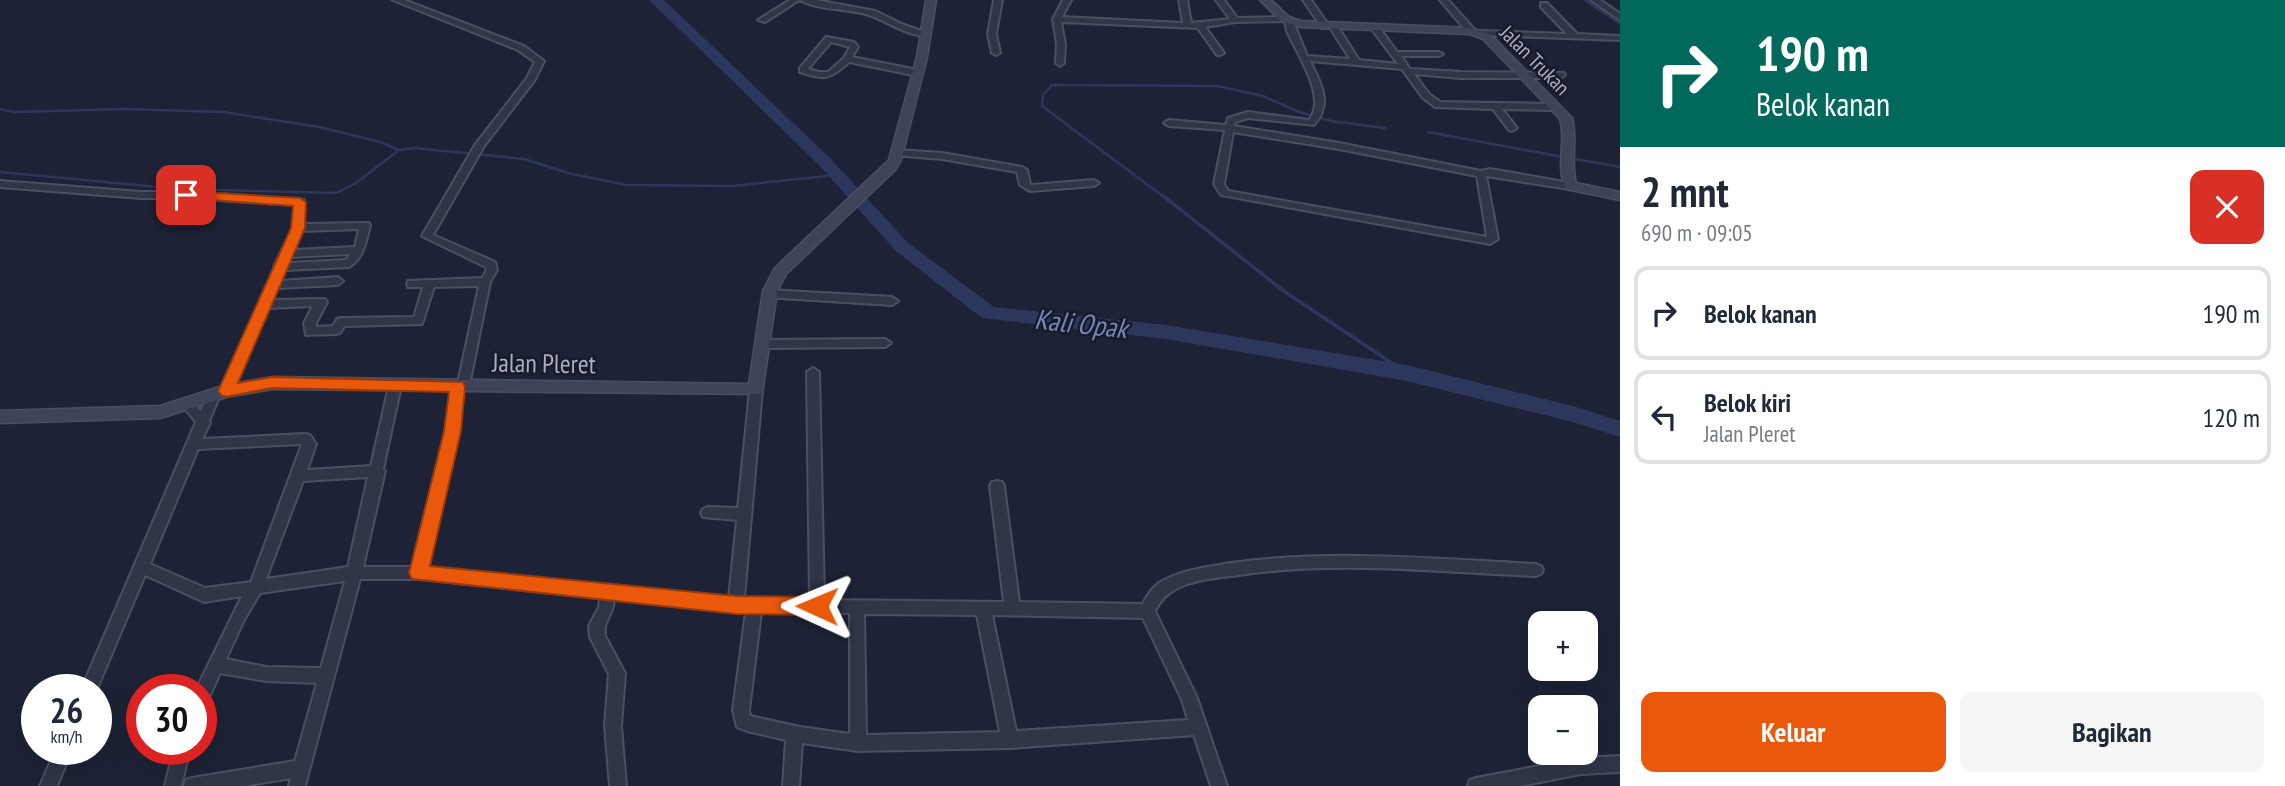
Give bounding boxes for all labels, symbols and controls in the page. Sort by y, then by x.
street label: Jalan Trukan [1494,19,1576,101]
text: 190 m [1756,21,1869,85]
icon: right [1641,28,1732,119]
text: Belok kanan [1756,83,1890,125]
text: 2 mnt [1641,164,1729,219]
pin [156,165,216,225]
button: close [2190,170,2264,244]
icon: arrive [167,176,205,214]
text: 690 m · 09:05 [1641,218,1753,247]
icon: right [1645,294,1683,332]
text: Belok kanan [1704,297,1817,330]
text: 190 m [2202,297,2260,330]
water label: Kali Opak [1033,300,1132,347]
street label: Jalan Pleret [491,346,596,380]
text: Belok kiri [1704,386,1791,419]
icon: left [1645,398,1683,436]
text: 120 m [2202,401,2260,434]
text: Jalan Pleret [1704,419,1796,448]
position arrow [780,569,854,643]
map controls [1528,611,1598,765]
button: + [1528,611,1598,681]
speed limit sign: 30 [126,674,217,765]
text: 26 [50,687,83,733]
button: Keluar [1641,692,1946,772]
button: Bagikan [1960,692,2264,772]
button: − [1528,695,1598,765]
text: km/h [51,725,82,748]

